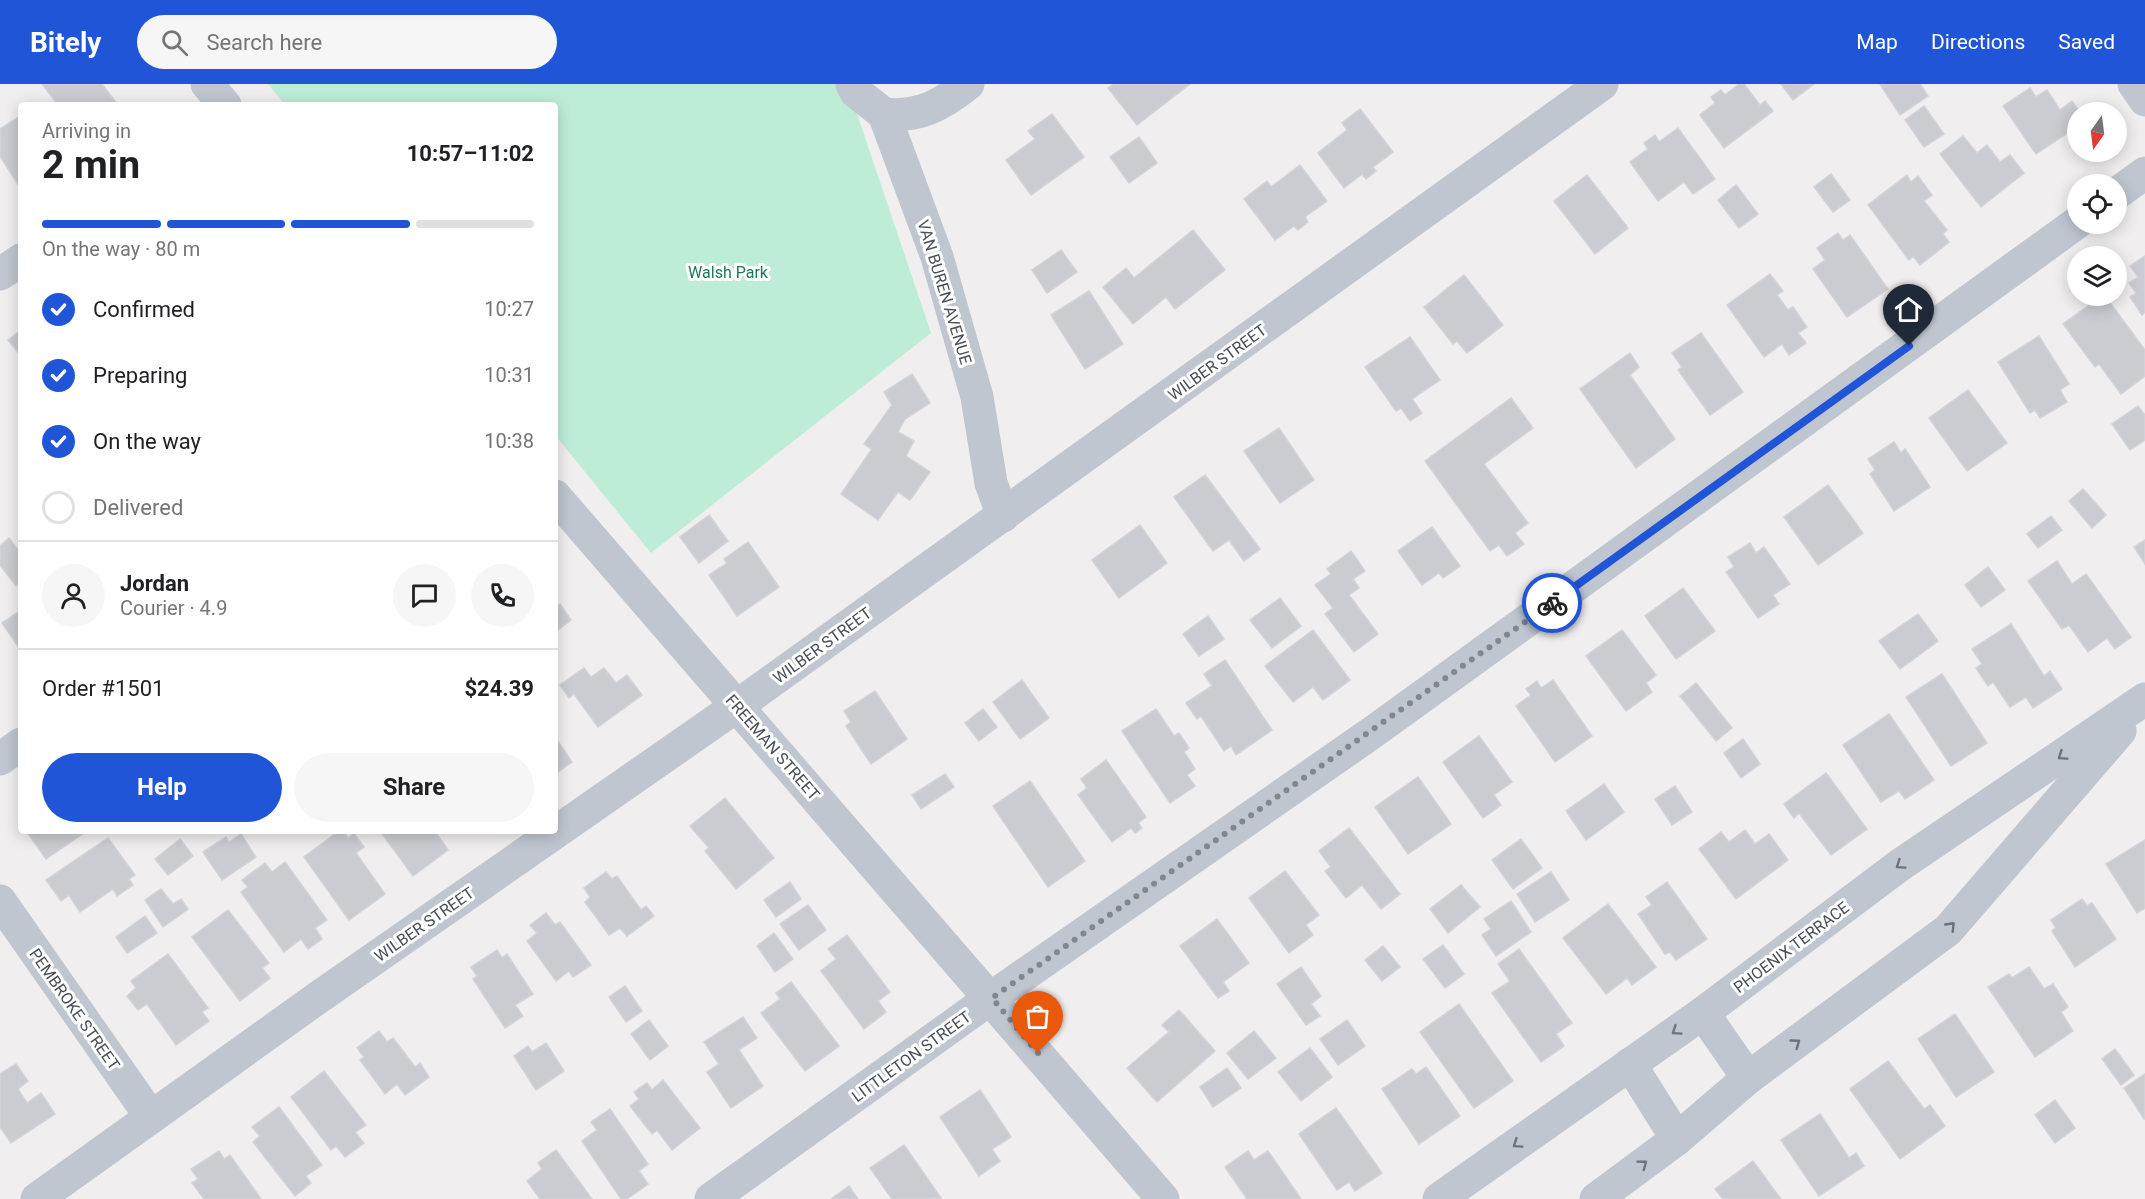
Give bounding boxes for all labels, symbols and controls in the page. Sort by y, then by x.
search box [137,15,557,69]
text: Bitely [30,26,101,59]
icon: search [158,26,191,59]
text: Search here [206,30,322,55]
text: Map [1856,30,1898,54]
text: Directions [1931,30,2025,54]
text: Saved [2058,30,2115,54]
north arrow [2067,102,2127,162]
map controls [2067,102,2127,306]
text: Arriving in [42,119,131,143]
text: 10:57–11:02 [407,141,534,166]
text: 2 min [42,142,140,188]
button: locate [2067,174,2127,234]
street label: VAN BUREN AVENUE [914,218,976,367]
text: On the way · 80 m [42,237,200,261]
button: layers [2067,246,2127,306]
park label: Walsh Park [688,263,769,282]
pin [1883,284,1934,346]
icon: check [42,293,75,326]
icon: home [1892,293,1925,326]
text: Confirmed [93,297,195,322]
text: 10:27 [484,297,534,321]
street label: WILBER STREET [1164,320,1271,404]
icon: check [42,359,75,392]
text: Preparing [93,363,187,388]
text: 10:31 [484,363,534,387]
icon: check [42,425,75,458]
text: On the way [93,429,201,454]
text: 10:38 [484,429,534,453]
text: Delivered [93,495,183,520]
button: person [42,564,105,627]
button: chat [393,564,456,627]
button: phone [471,564,534,627]
text: Jordan [120,571,189,596]
courier [1522,573,1582,633]
icon: bike [1536,587,1569,620]
text: Courier · 4.9 [120,596,227,620]
street label: WILBER STREET [769,603,876,687]
text: Order #1501 [42,676,164,701]
text: $24.39 [465,676,534,701]
street label: FREEMAN STREET [722,691,824,804]
one-way arrow [2057,749,2068,760]
button: Help [42,753,282,822]
button: Share [294,753,534,822]
one-way arrow [1896,858,1907,869]
street label: WILBER STREET [371,883,478,966]
street label: PHOENIX TERRACE [1730,898,1853,997]
one-way arrow [1944,923,1955,933]
street label: PEMBROKE STREET [26,945,124,1074]
pin [1012,991,1063,1053]
icon: bag [1021,1000,1054,1033]
street label: LITTLETON STREET [848,1007,975,1106]
one-way arrow [1672,1024,1683,1035]
one-way arrow [1789,1040,1800,1051]
one-way arrow [1513,1137,1524,1148]
one-way arrow [1636,1161,1647,1172]

